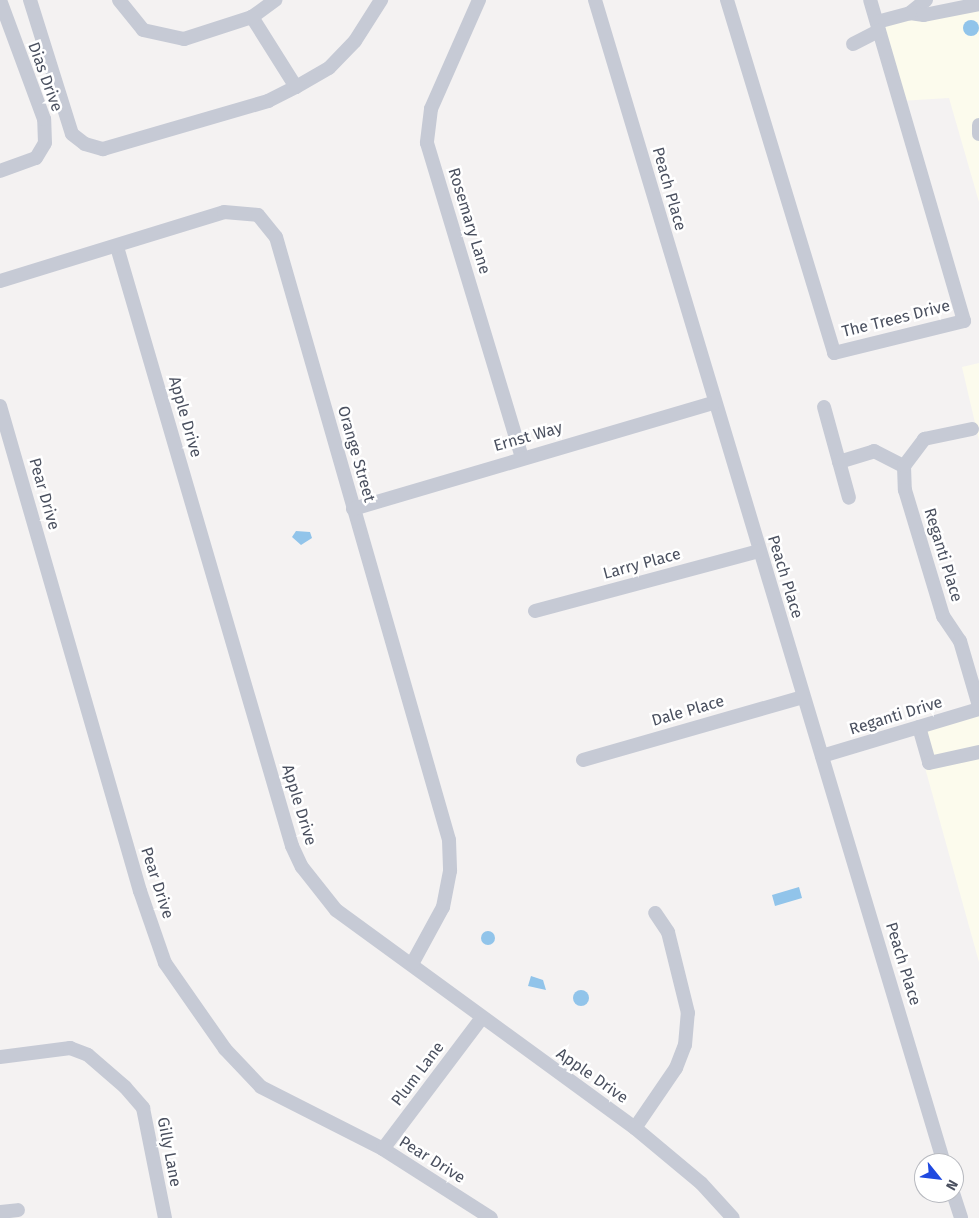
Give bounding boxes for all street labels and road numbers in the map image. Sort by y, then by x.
street label: Dias Drive [24,40,66,114]
street label: Peach Place [648,145,690,233]
street label: Rosemary Lane [444,165,494,277]
street label: The Trees Drive [840,296,952,342]
street label: Apple Drive [164,374,206,460]
street label: Orange Street [333,404,379,504]
street label: Ernst Way [491,418,565,456]
street label: Pear Drive [25,456,63,532]
street label: Reganti Place [920,506,966,604]
street label: Peach Place [763,533,807,621]
street label: Larry Place [601,544,683,584]
street label: Dale Place [649,691,727,731]
street label: Reganti Drive [847,693,945,739]
street label: Apple Drive [278,762,320,848]
street label: Pear Drive [136,845,178,921]
street label: Peach Place [881,920,925,1008]
street label: Plum Lane [388,1038,448,1110]
street label: Apple Drive [552,1044,632,1108]
street label: Gilly Lane [153,1116,185,1188]
street label: Pear Drive [396,1132,468,1188]

